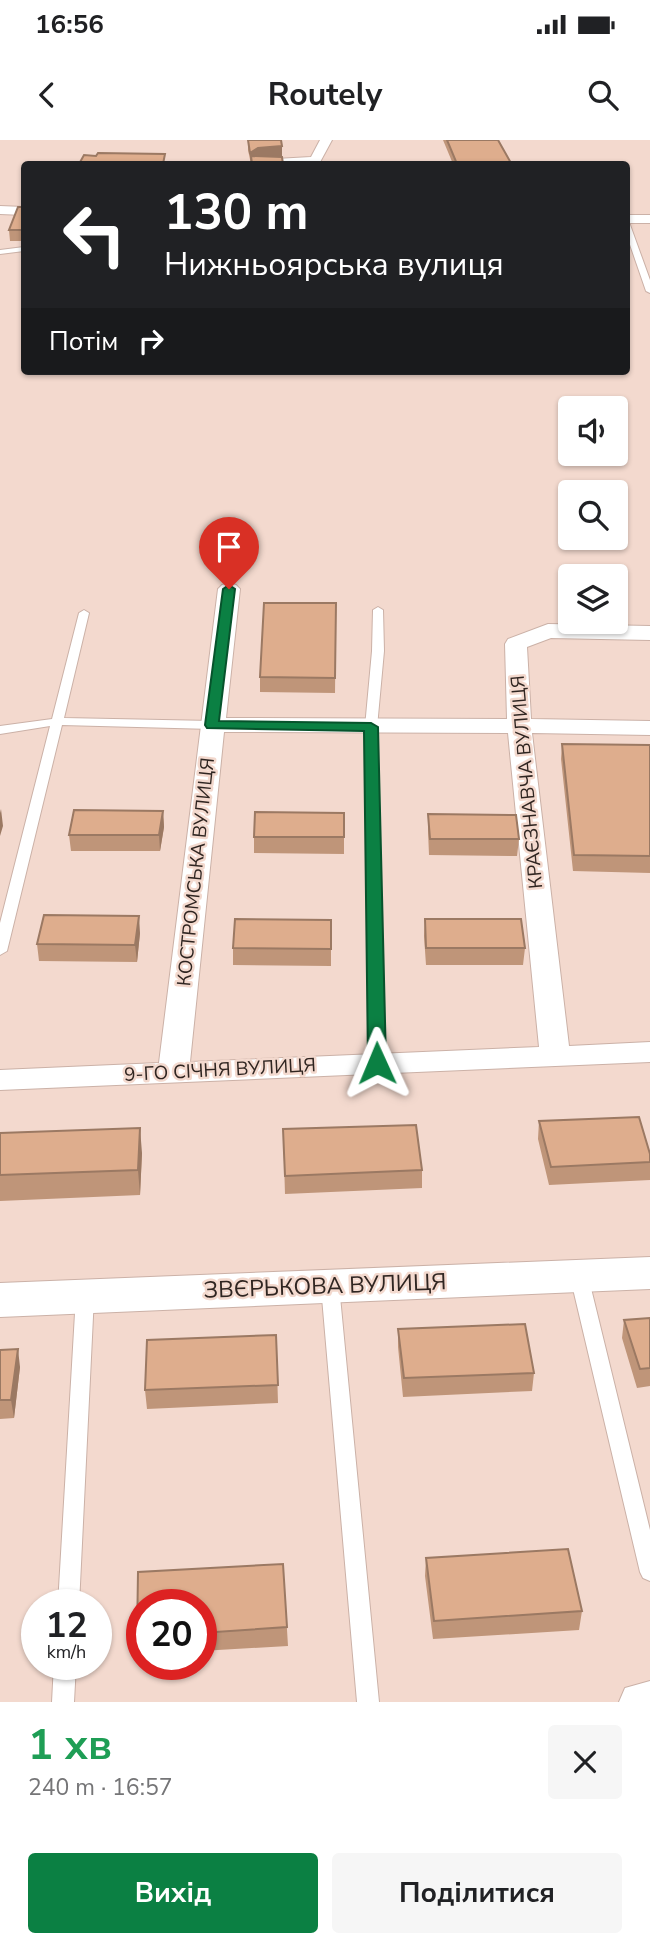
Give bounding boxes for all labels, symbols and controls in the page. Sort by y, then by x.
text: 16:56 [35,7,104,42]
text: Routely [268,73,382,116]
icon: back [28,76,66,114]
icon: search [584,76,622,114]
text: 130 m [164,179,308,246]
icon: left [49,189,140,280]
text: Нижньоярська вулиця [164,243,504,286]
icon: right [132,322,170,360]
text: Потім [49,324,118,359]
map controls [558,396,628,634]
button: sound [558,396,628,466]
button: search [558,480,628,550]
pin [199,517,259,589]
icon: arrive [210,528,248,566]
button: layers [558,564,628,634]
street label: КРАЄЗНАВЧА ВУЛИЦЯ [505,674,549,890]
street label: КОСТРОМСЬКА ВУЛИЦЯ [171,756,221,988]
position arrow [340,1026,414,1100]
street label: 9-ГО СІЧНЯ ВУЛИЦЯ [123,1052,317,1088]
street label: ЗВЄРЬКОВА ВУЛИЦЯ [203,1266,447,1306]
speed limit sign: 20 [126,1589,217,1680]
text: 12 [45,1602,88,1649]
text: km/h [47,1640,86,1664]
text: 1 хв [28,1717,112,1774]
button: close [548,1725,622,1799]
text: 240 m · 16:57 [28,1772,173,1803]
button: Вихід [28,1853,318,1933]
button: Поділитися [332,1853,622,1933]

